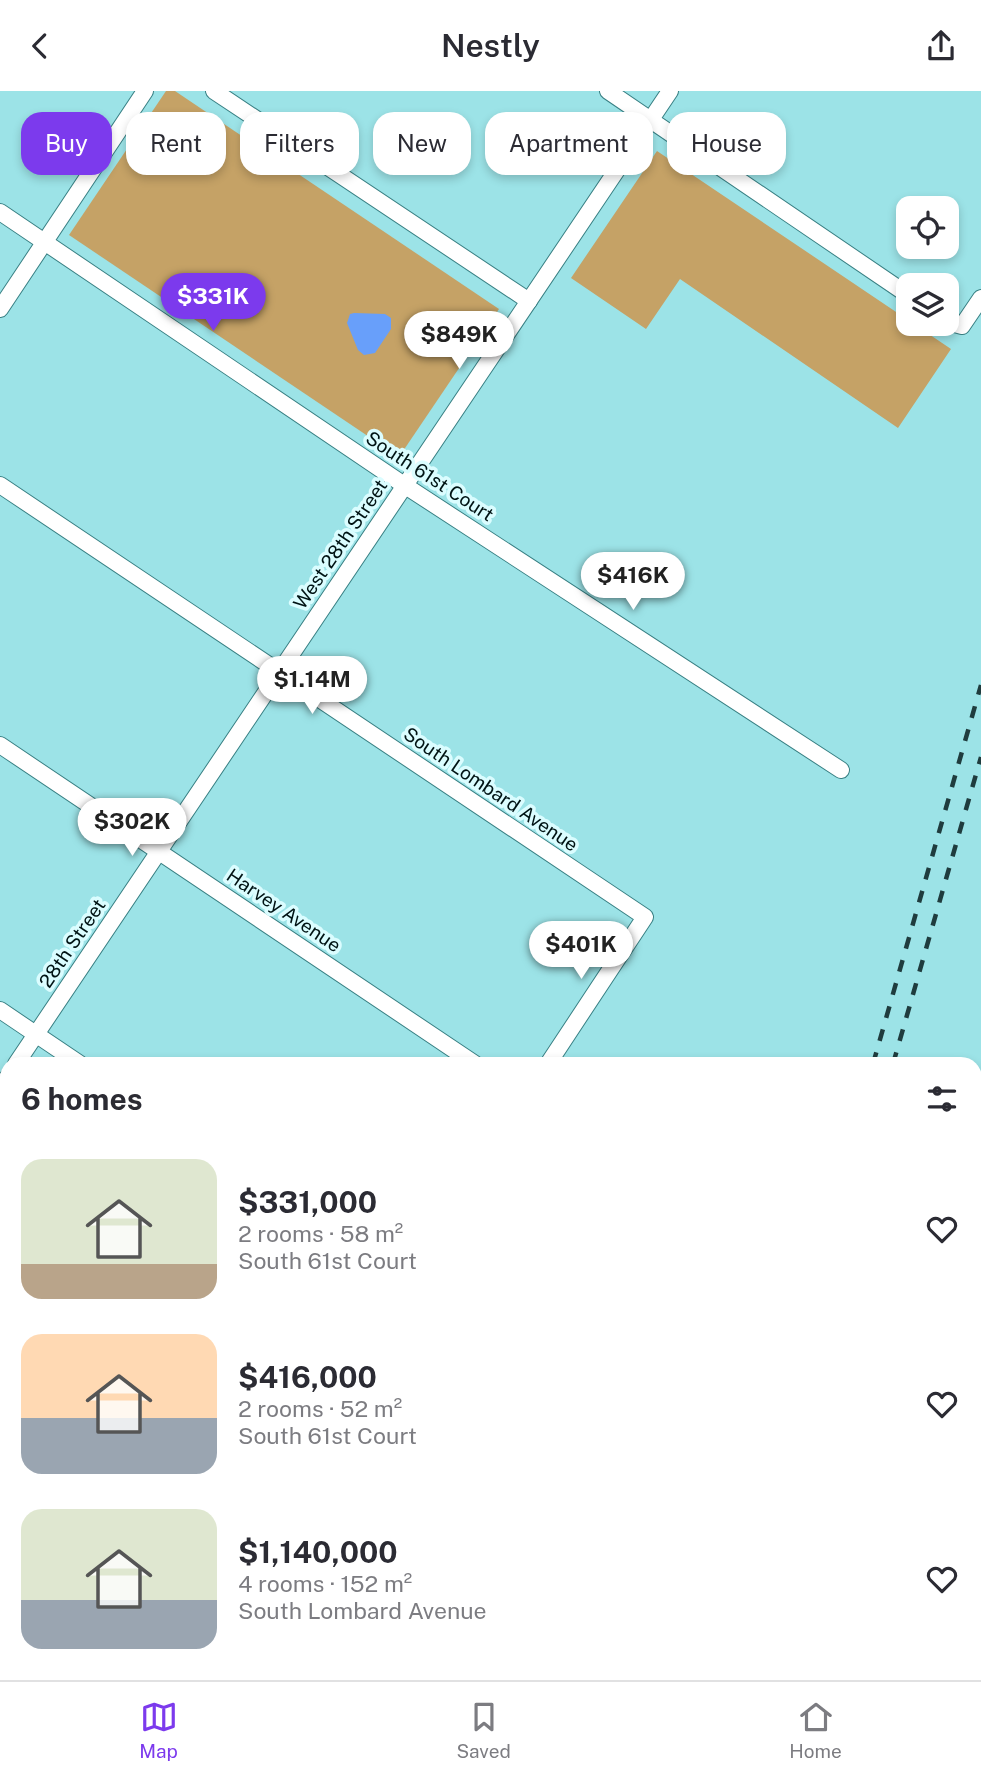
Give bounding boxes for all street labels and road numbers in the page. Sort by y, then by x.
street label: South 61st Court [362,427,498,525]
street label: West 28th Street [289,475,391,613]
street label: South Lombard Avenue [400,722,582,856]
street label: Harvey Avenue [223,864,345,956]
street label: 28th Street [34,895,110,991]

